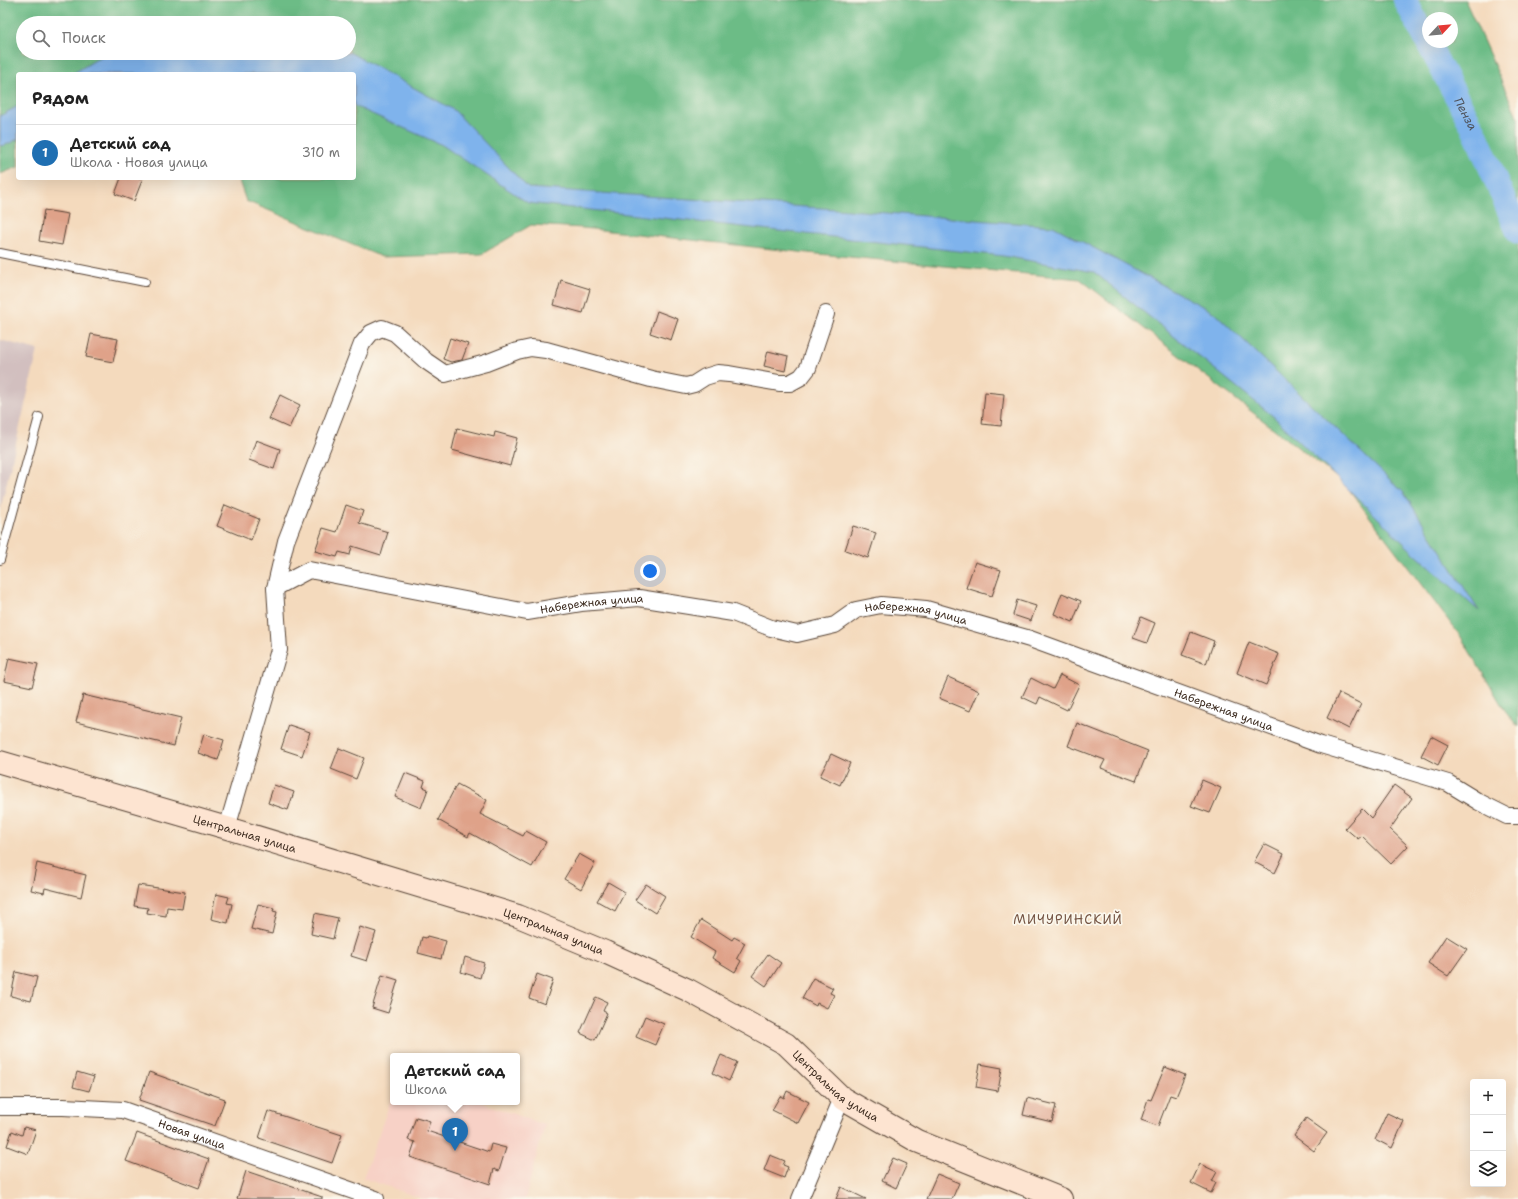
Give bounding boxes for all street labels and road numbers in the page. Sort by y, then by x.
street label: Набережная улица [539,591,645,618]
street label: Набережная улица [863,598,969,629]
street label: Набережная улица [1172,685,1275,735]
street label: Центральная улица [191,812,298,857]
street label: Центральная улица [501,905,606,959]
street label: Центральная улица [789,1047,881,1125]
street label: Новая улица [156,1116,227,1153]

